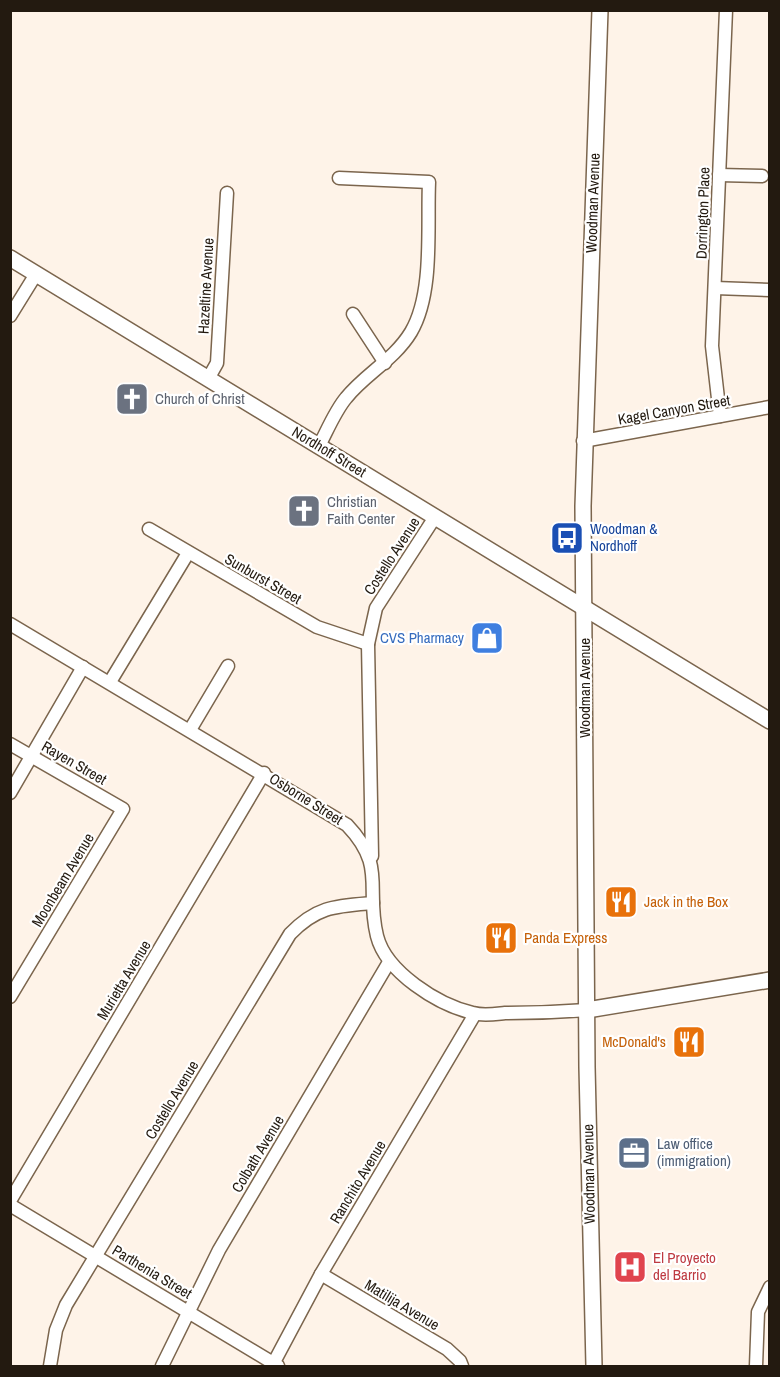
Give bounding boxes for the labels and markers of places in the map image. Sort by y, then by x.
church icon: Church of Christ [114,381,150,417]
place label: Church of Christ [155,388,245,409]
place label: Christian Faith Center [327,491,395,529]
church icon: Christian Faith Center [286,493,322,529]
place label: Woodman & Nordhoff [590,518,658,556]
bus stop icon: Woodman & Nordhoff [549,520,585,556]
shop icon: CVS Pharmacy [469,620,505,656]
place label: CVS Pharmacy [380,627,465,648]
restaurant icon: Jack in the Box [603,884,639,920]
place label: Jack in the Box [644,891,729,912]
restaurant icon: Panda Express [483,920,519,956]
place label: Panda Express [524,927,607,948]
restaurant icon: McDonald's [671,1024,707,1060]
place label: McDonald's [602,1031,666,1052]
place label: Law office (immigration) [657,1133,731,1171]
office icon: Law office (immigration) [616,1135,652,1171]
place label: El Proyecto del Barrio [653,1247,716,1285]
hospital icon: El Proyecto del Barrio [612,1249,648,1285]

